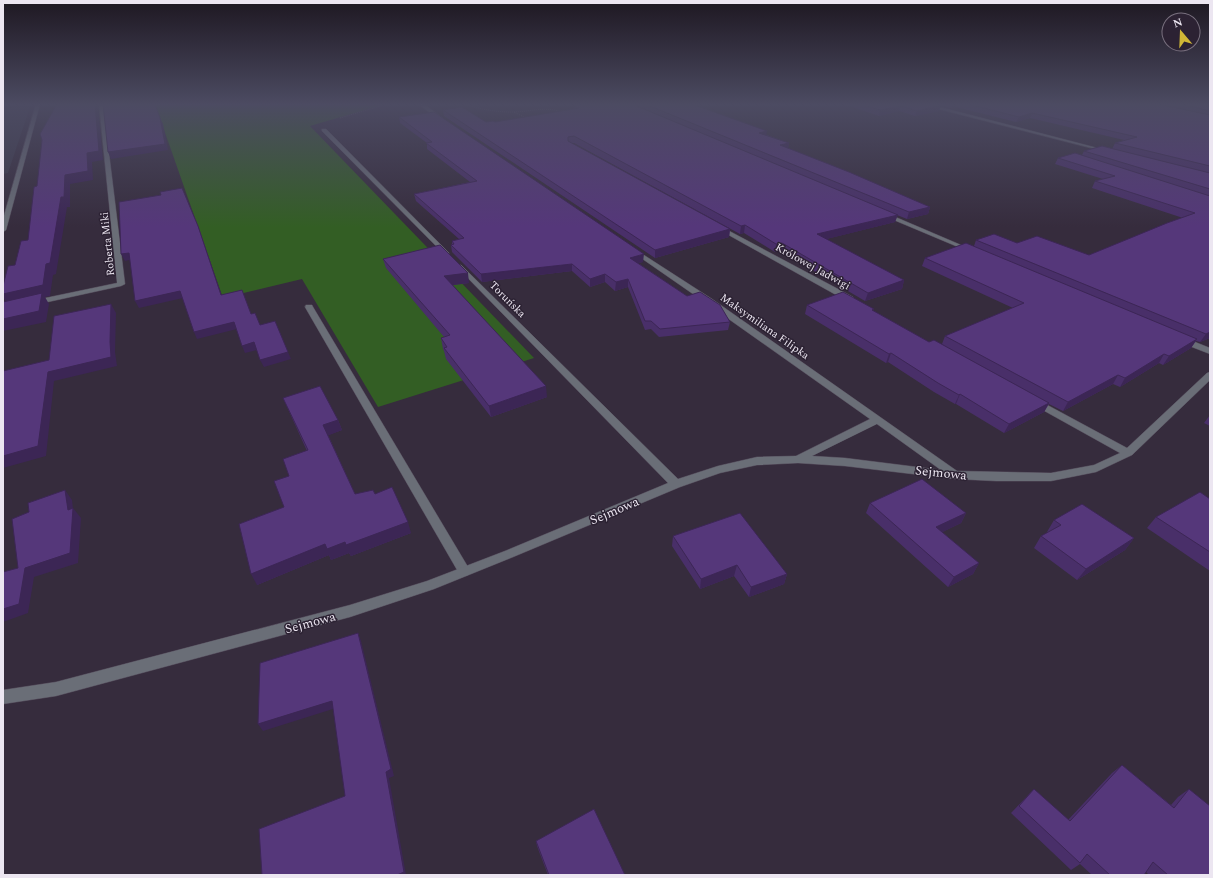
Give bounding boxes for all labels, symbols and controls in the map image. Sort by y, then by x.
north arrow [1161,12,1201,52]
text: N [1171,14,1185,33]
street label: Roberta Miki [96,211,119,277]
street label: Królowej Jadwigi [772,239,854,294]
street label: Toruńska [485,277,530,322]
street label: Maksymiliana Filipka [717,289,813,364]
street label: Sejmowa [914,460,968,486]
street label: Sejmowa [587,491,643,530]
street label: Sejmowa [283,606,339,639]

